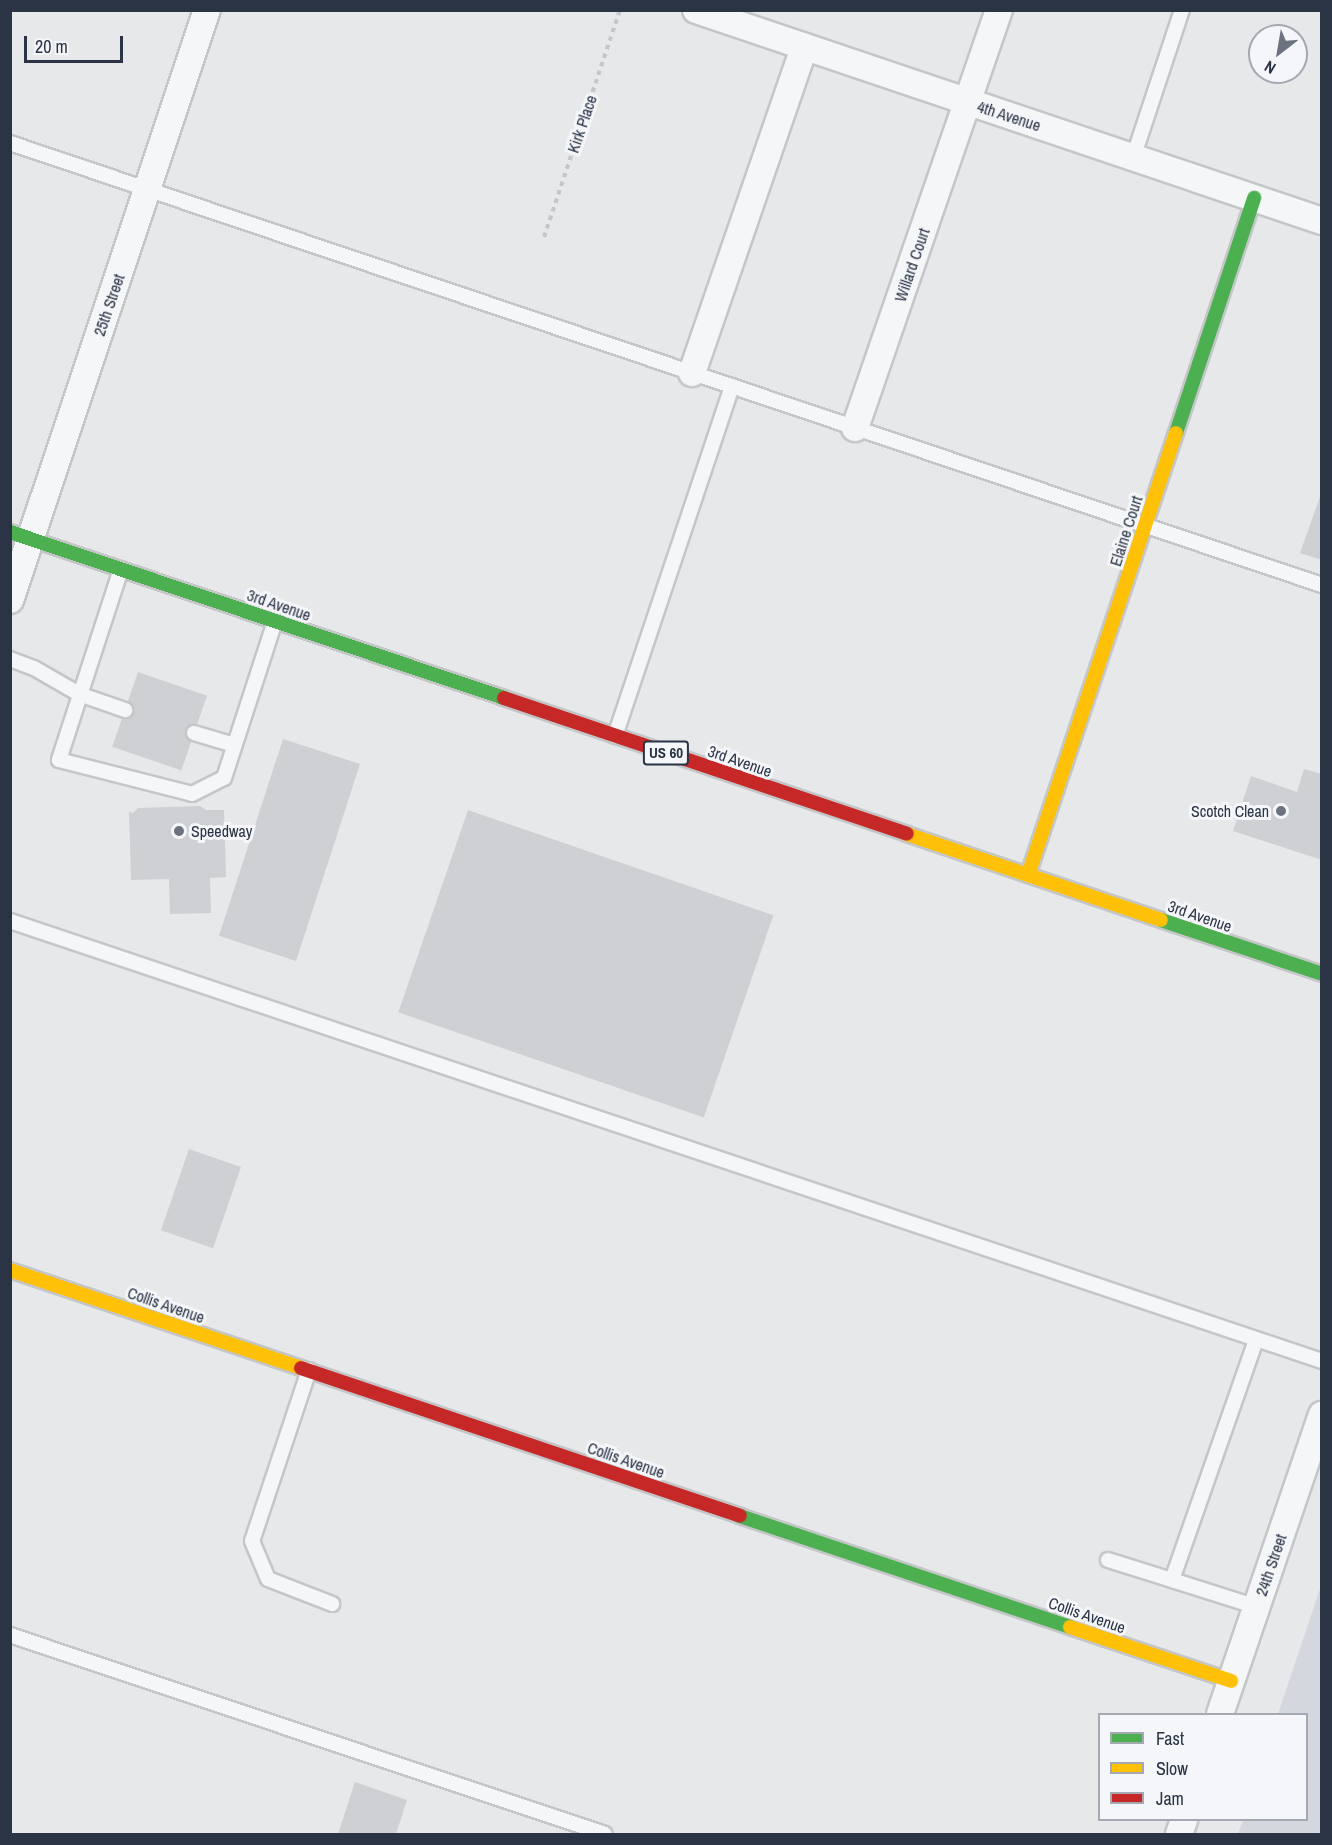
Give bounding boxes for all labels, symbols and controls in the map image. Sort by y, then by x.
scale bar [27,24,126,62]
north arrow [1248,24,1308,84]
text: 20 m [35,34,68,59]
text: N [1260,56,1279,80]
street label: Kirk Place [563,93,601,155]
street label: 4th Avenue [975,97,1043,135]
street label: Willard Court [890,226,934,304]
street label: 25th Street [89,272,129,338]
street label: Elaine Court [1106,493,1146,569]
street label: 3rd Avenue [244,585,314,625]
road number: US 60 [642,741,690,765]
street label: 3rd Avenue [705,741,775,781]
place label: Scotch Clean [1191,801,1269,821]
marker: Scotch Clean [1274,804,1288,818]
place label: Speedway [191,821,252,841]
marker: Speedway [172,824,186,838]
street label: 3rd Avenue [1165,896,1235,936]
street label: Collis Avenue [125,1283,207,1327]
street label: Collis Avenue [585,1438,667,1482]
street label: 24th Street [1251,1532,1291,1598]
street label: Collis Avenue [1046,1593,1128,1637]
legend [1098,1713,1308,1821]
text: Fast [1156,1726,1184,1751]
text: Slow [1156,1756,1188,1781]
text: Jam [1156,1786,1184,1811]

